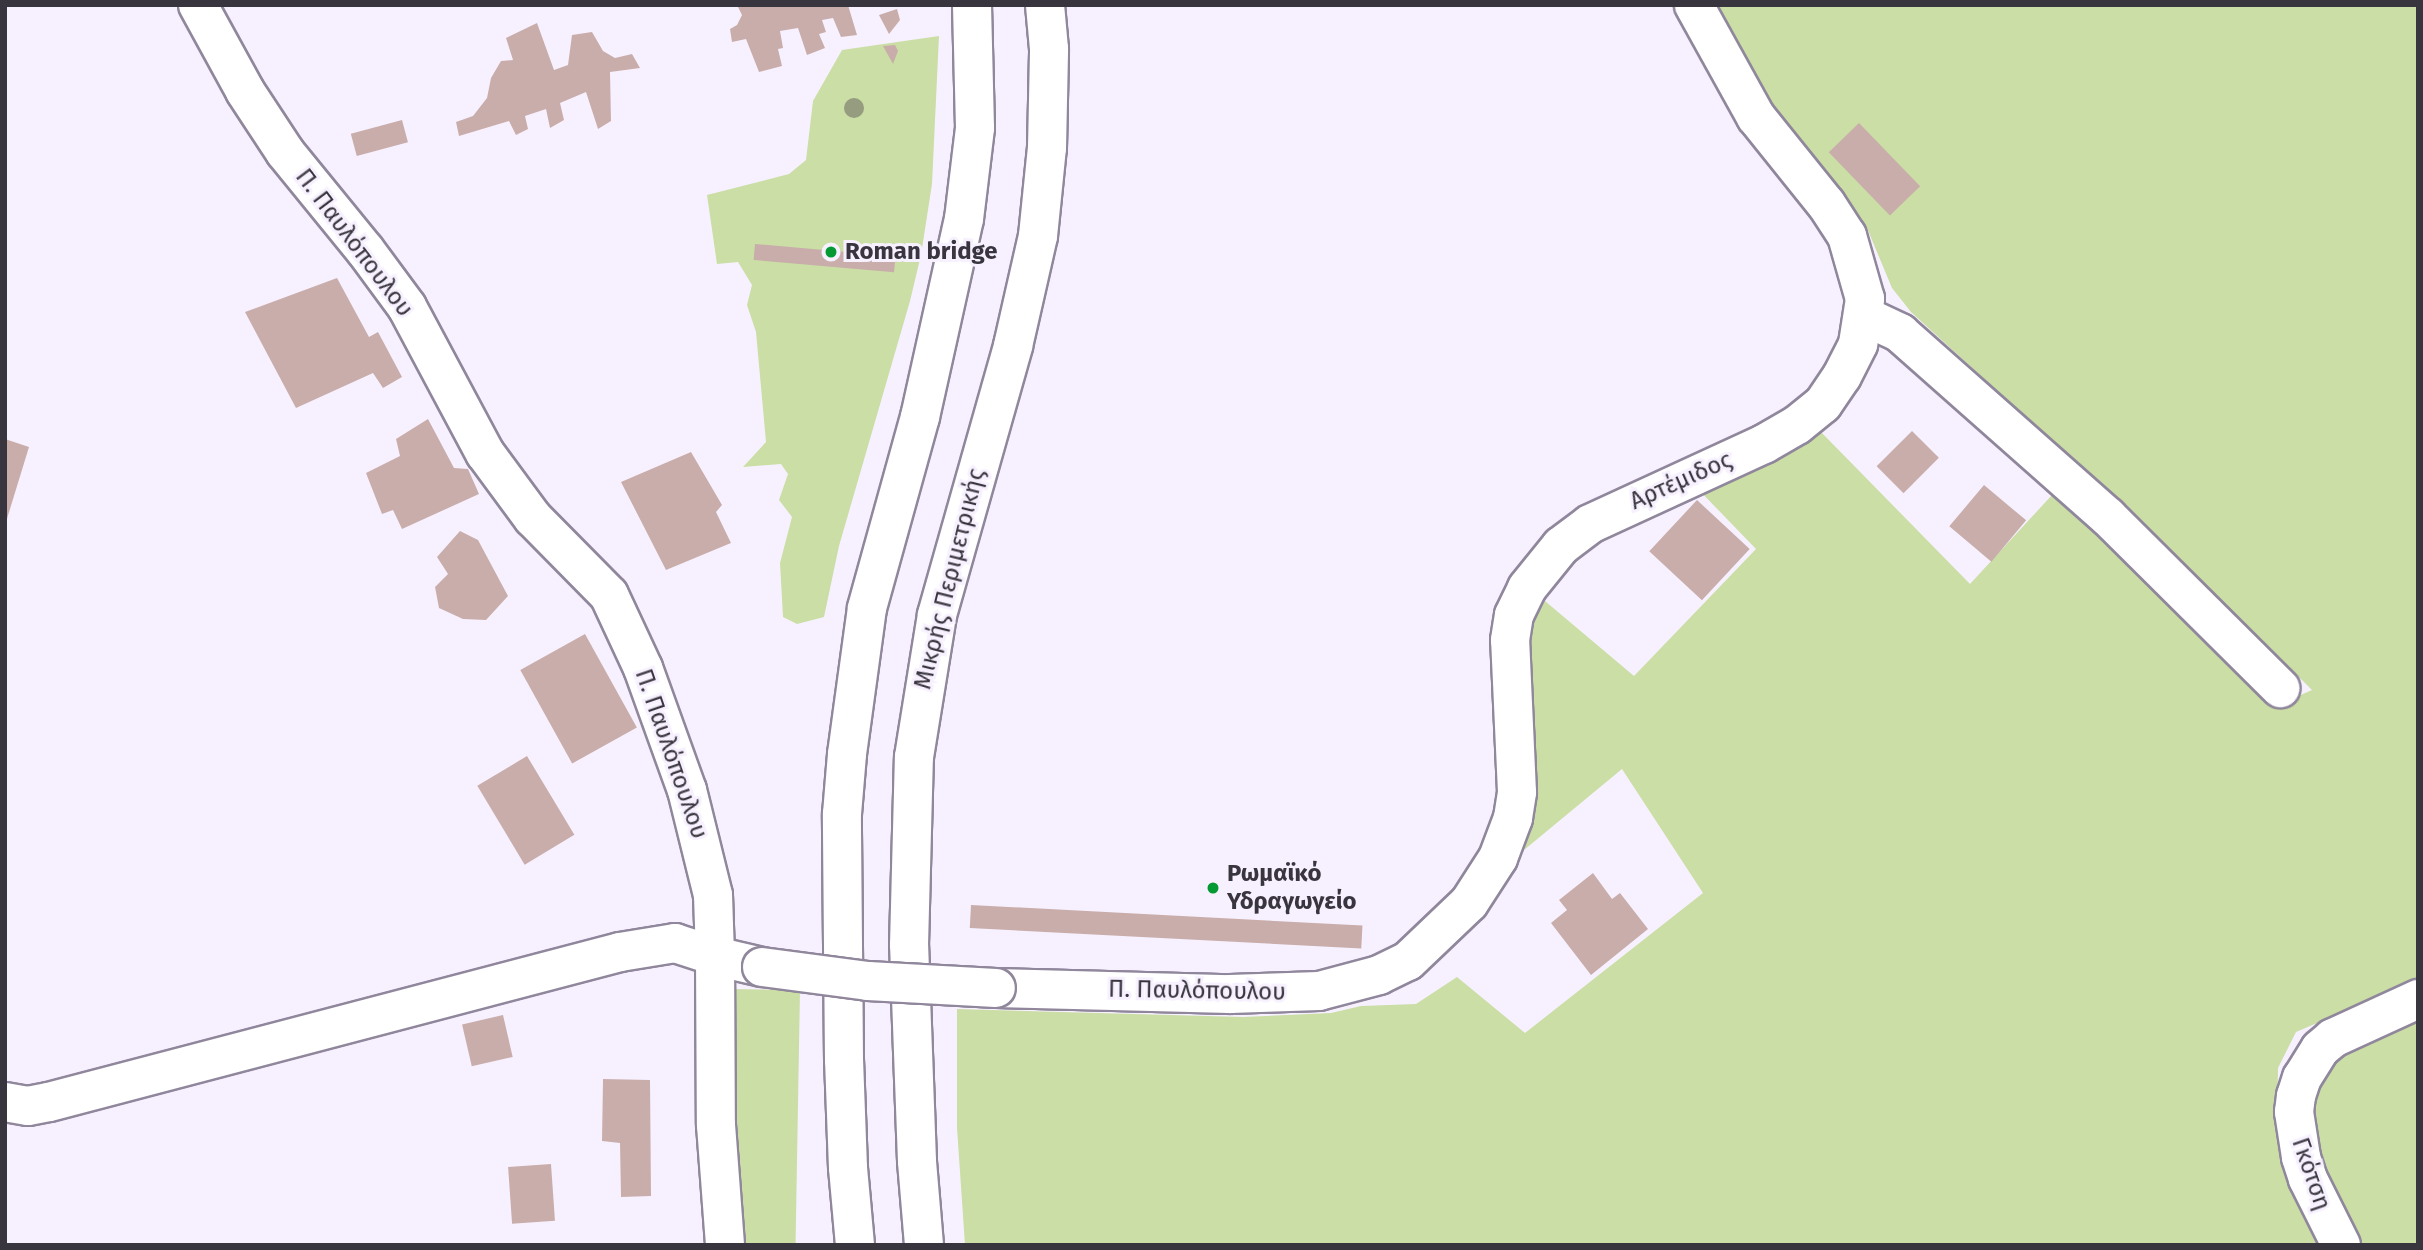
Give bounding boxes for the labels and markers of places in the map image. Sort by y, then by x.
place label: Roman bridge [845,238,997,266]
marker: Roman bridge [823,244,839,260]
place label: Ρωμαϊκό Υδραγωγείο [1227,860,1357,916]
marker: Ρωμαϊκό Υδραγωγείο [1205,880,1221,896]

